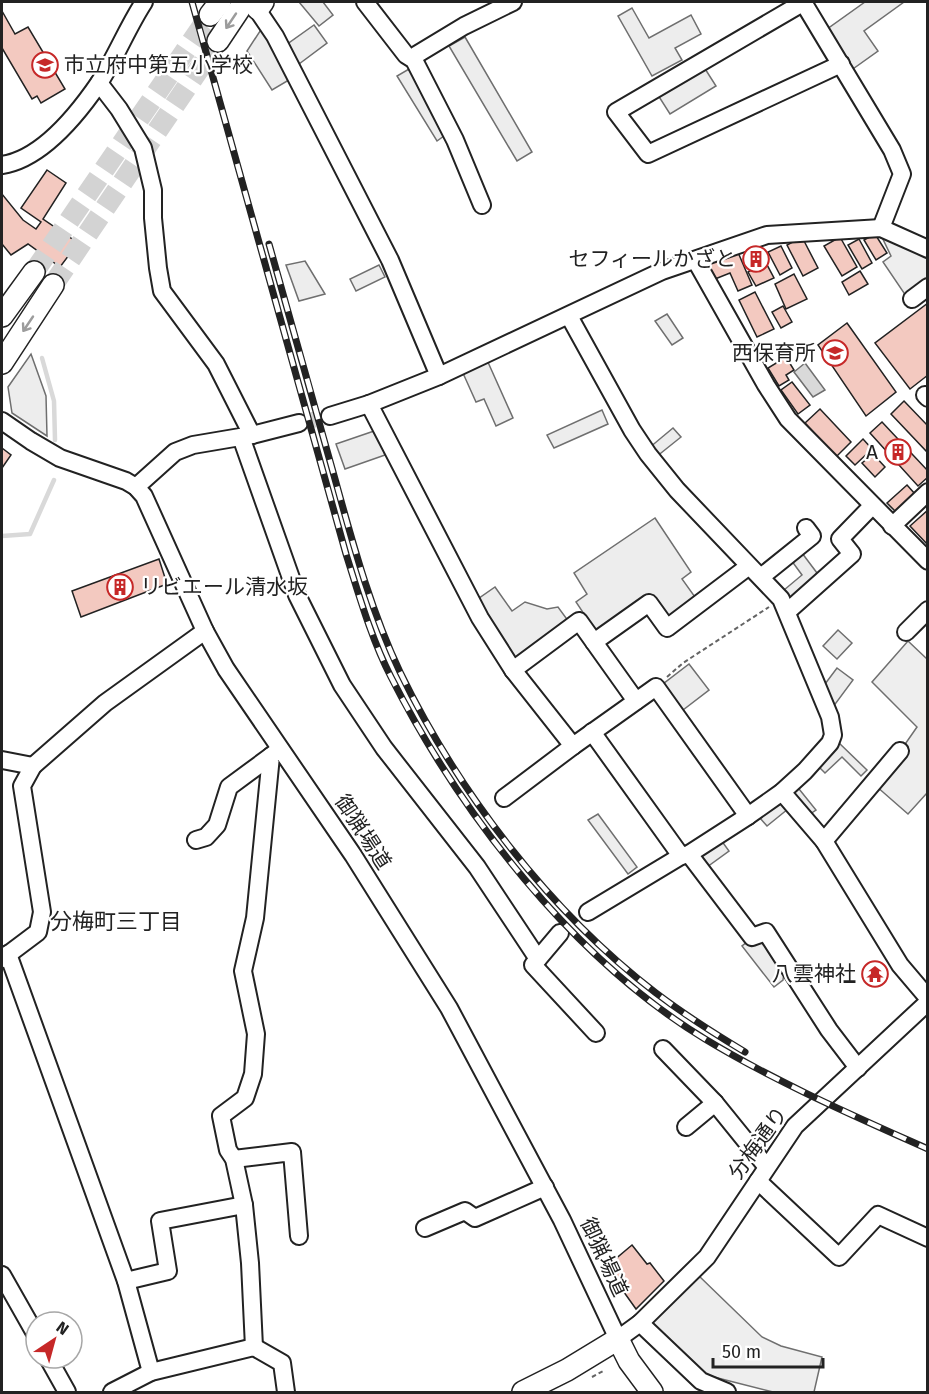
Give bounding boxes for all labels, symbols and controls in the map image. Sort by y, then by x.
one-way arrow [225,12,237,29]
school or university icon: 市立府中第五小学校 [30,50,60,80]
place label: 市立府中第五小学校 [64,52,253,78]
building icon: セフィールかざと [741,244,771,274]
place label: セフィールかざと [568,246,736,272]
one-way arrow [22,316,34,332]
school or university icon: 西保育所 [820,338,850,368]
place label: 西保育所 [732,340,816,366]
building icon: A [883,437,913,467]
place label: A [866,439,878,465]
building icon: リビエール清水坂 [105,572,135,602]
place label: リビエール清水坂 [140,574,308,600]
street label: 御猟場道 [329,790,397,874]
district label: 分梅町三丁目 [50,908,182,935]
temple icon: 八雲神社 [860,959,890,989]
place label: 八雲神社 [772,961,856,987]
street label: 分梅通り [723,1101,793,1185]
street label: 御猟場道 [574,1213,634,1301]
north arrow [24,1310,84,1370]
text: N [53,1317,72,1339]
scale bar [713,1331,822,1369]
text: 50 m [722,1341,761,1363]

